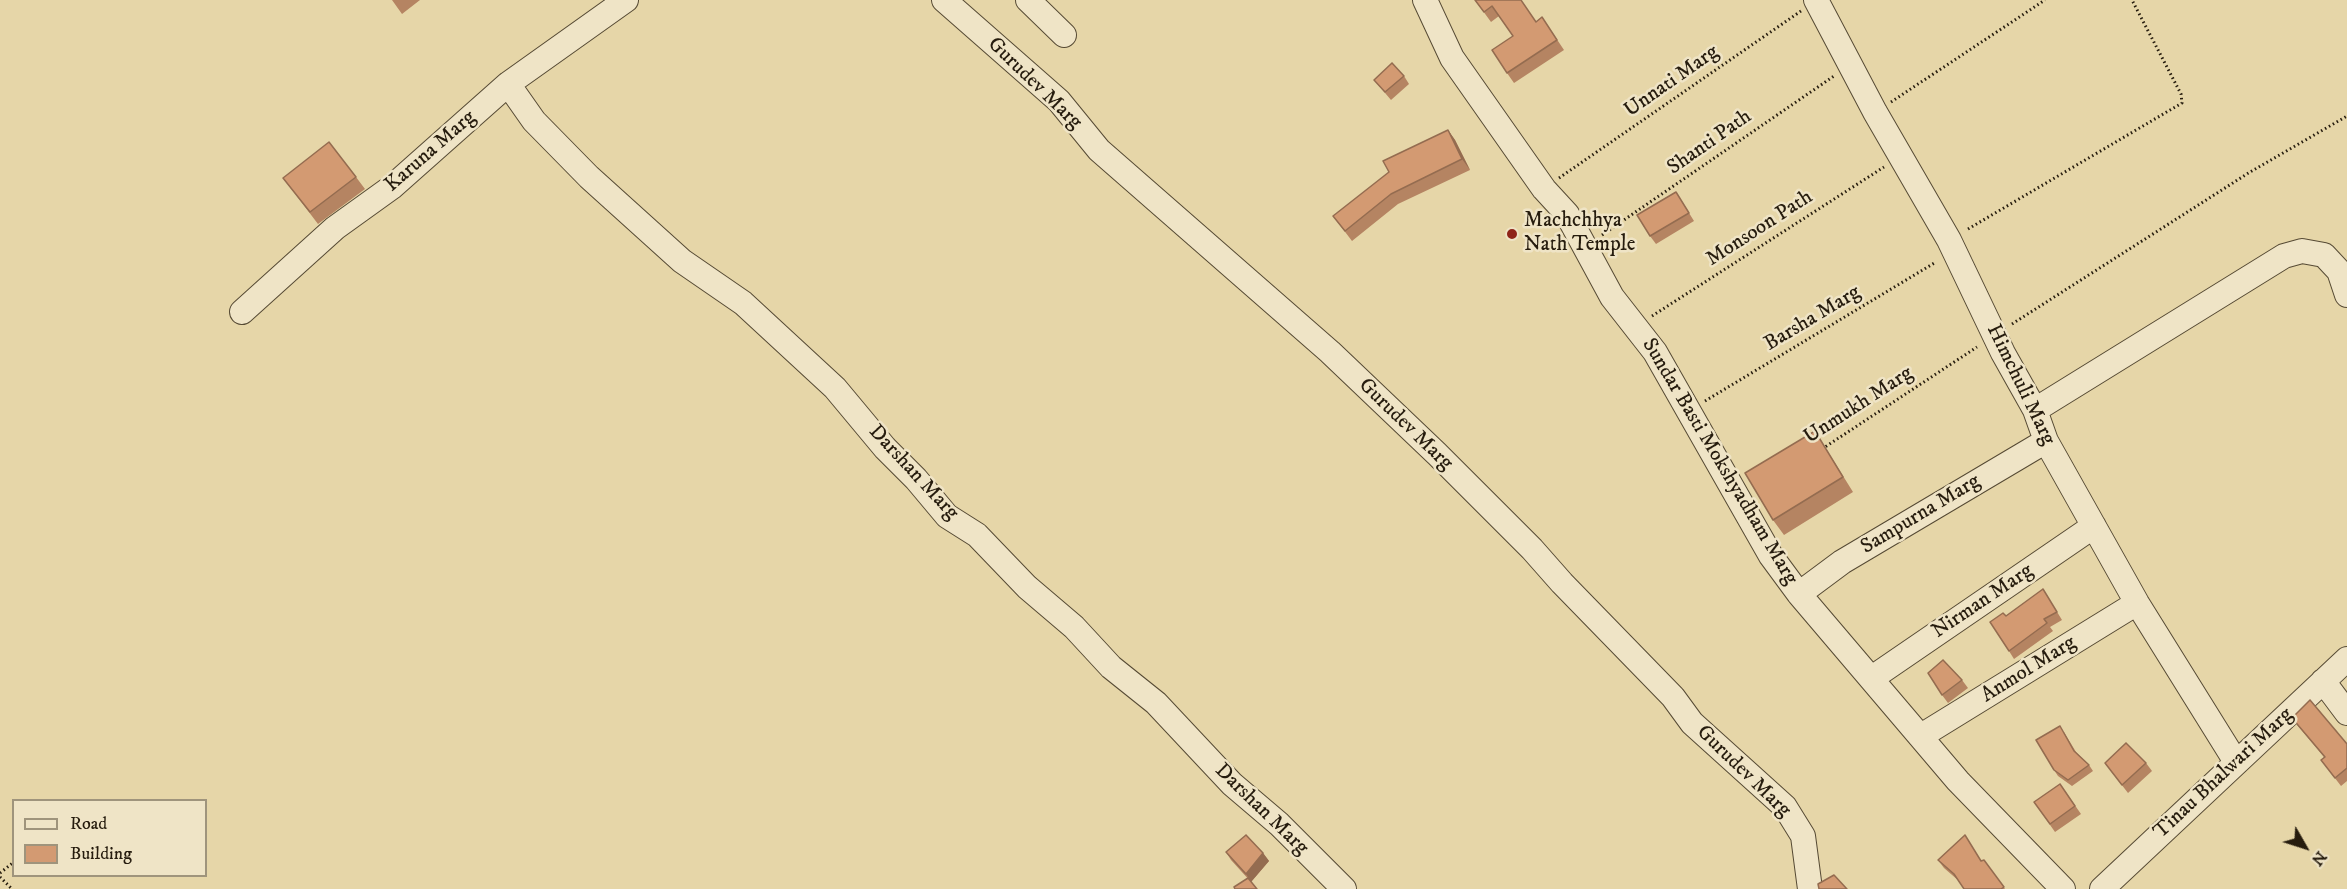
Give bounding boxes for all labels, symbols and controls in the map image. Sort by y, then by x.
street label: Gurudev Marg [981,33,1087,135]
street label: Unnati Marg [1620,40,1724,124]
street label: Shanti Path [1663,105,1757,181]
street label: Karuna Marg [380,106,482,198]
street label: Monsoon Path [1702,185,1818,273]
place label: Machchhya Nath Temple [1524,209,1636,259]
marker: Machchhya Nath Temple [1505,227,1519,241]
street label: Barsha Marg [1760,280,1866,358]
street label: Himchuli Marg [1980,321,2060,449]
street label: Sundar Basti Mokshyadham Marg [1635,334,1803,590]
street label: Unmukh Marg [1800,361,1918,451]
street label: Gurudev Marg [1352,374,1458,476]
street label: Darshan Marg [863,420,963,526]
street label: Sampurna Marg [1857,469,1985,561]
street label: Nirman Marg [1928,559,2038,645]
street label: Anmol Marg [1977,631,2081,709]
street label: Tinau Bhalwari Marg [2149,703,2299,845]
street label: Gurudev Marg [1690,721,1796,823]
street label: Darshan Marg [1209,759,1313,861]
legend [12,799,207,877]
text: Road [70,813,107,835]
north arrow [2275,817,2335,877]
text: Building [70,843,132,865]
text: N [2307,847,2331,870]

